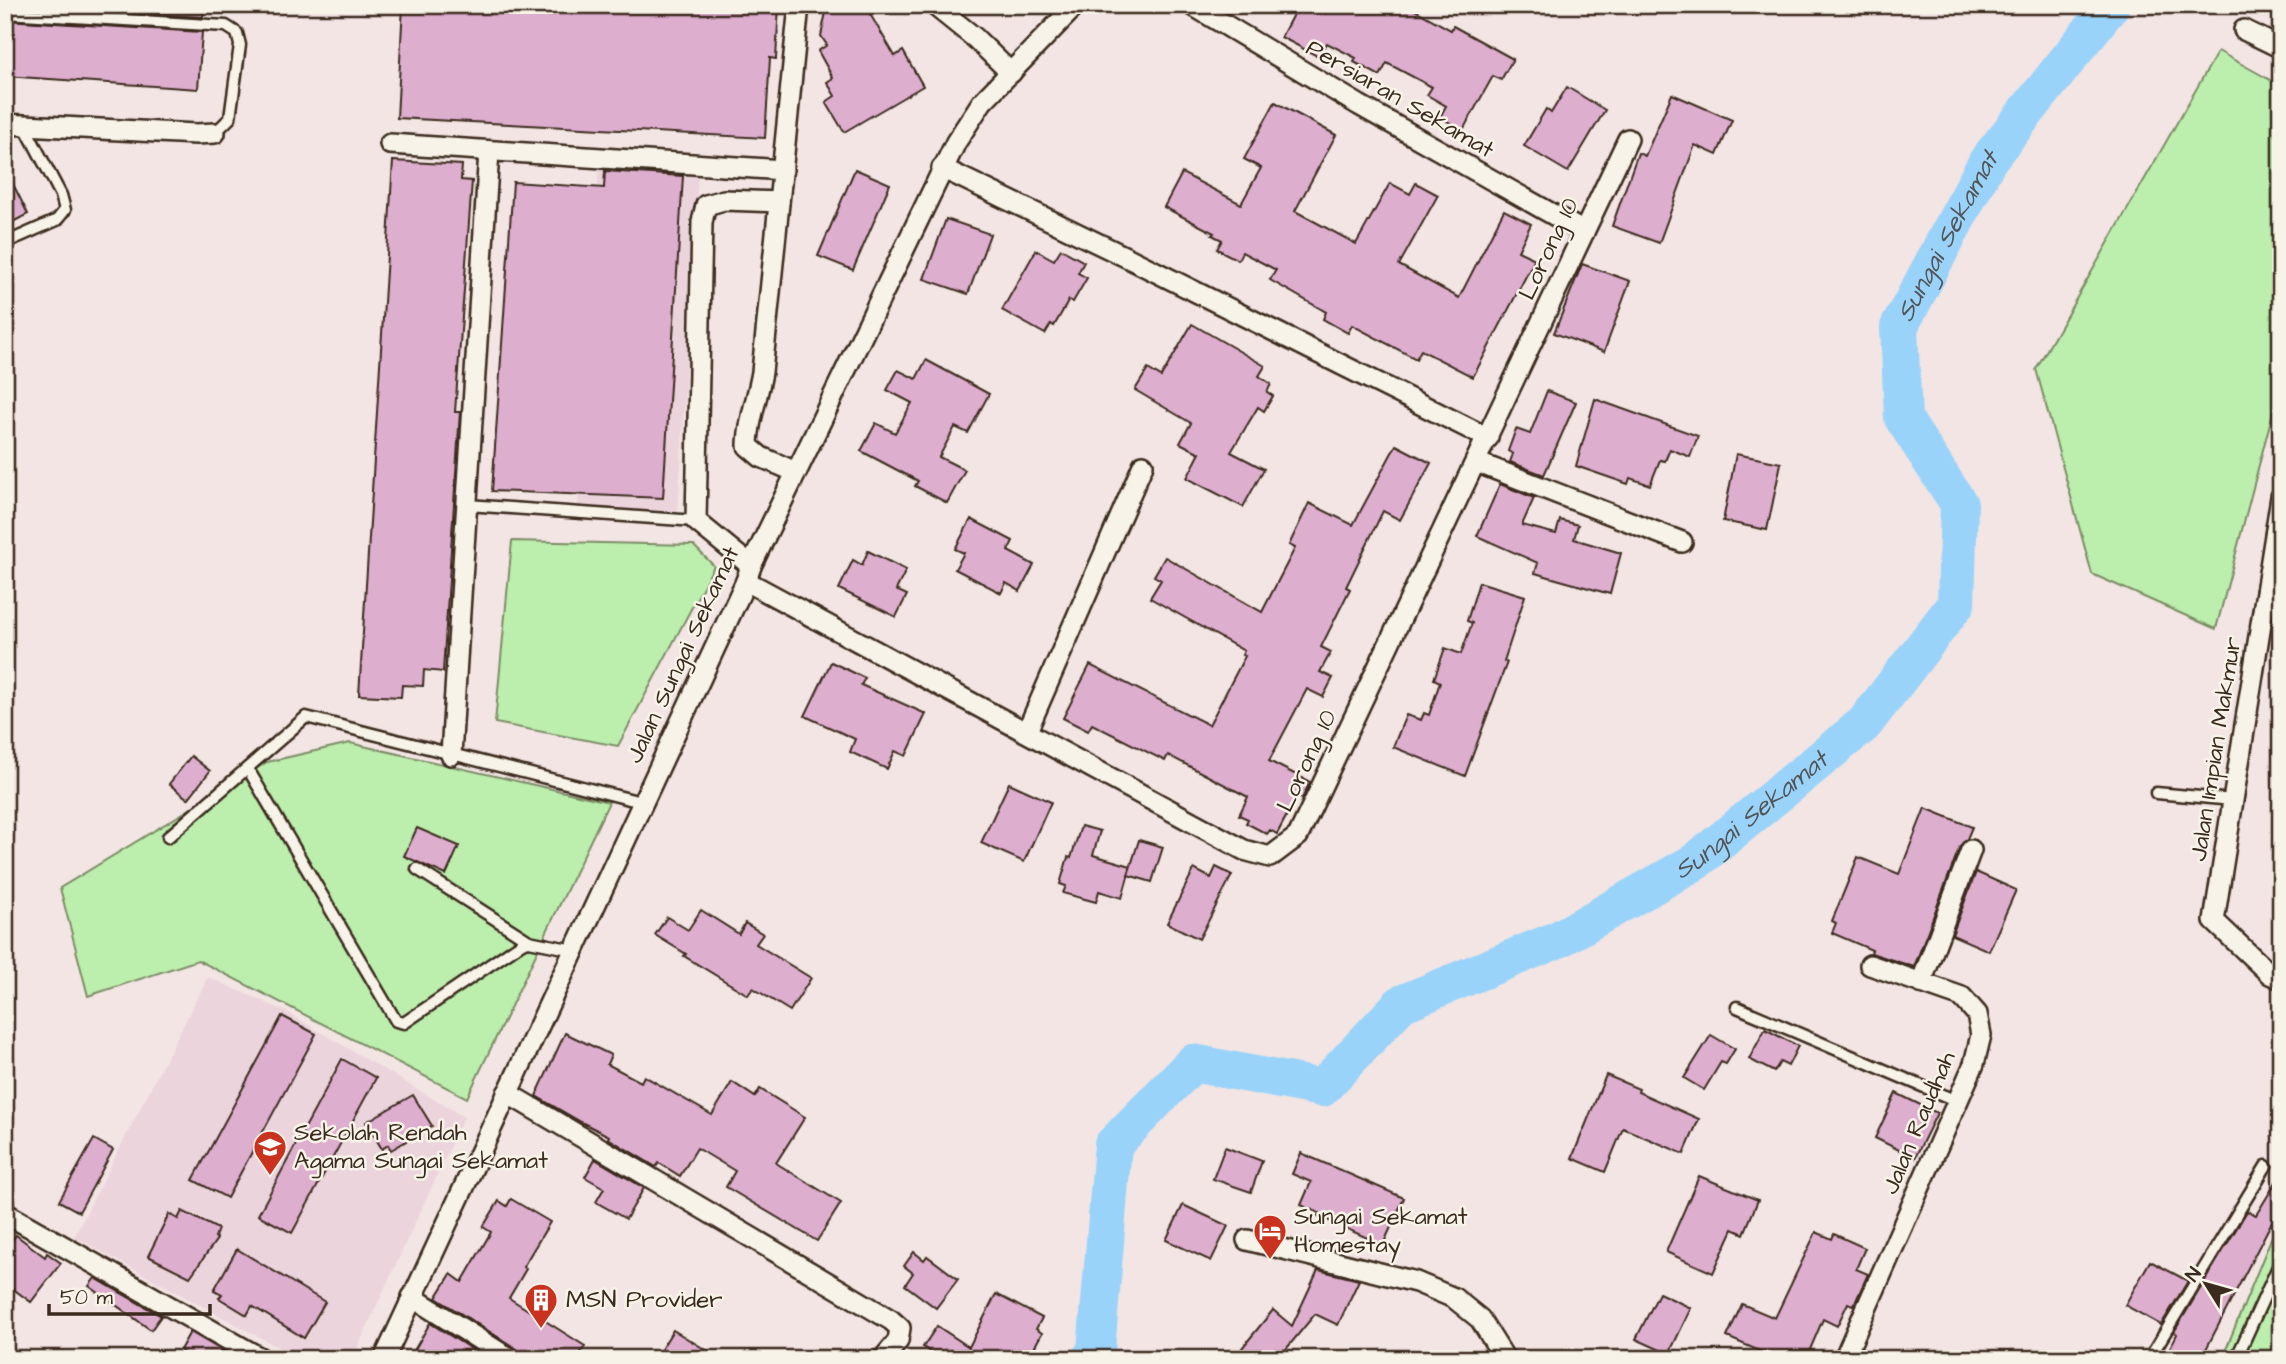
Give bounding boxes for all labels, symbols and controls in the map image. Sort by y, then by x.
street label: Persiaran Sekamat [1300,31,1501,167]
water label: Sungai Sekamat [1887,141,2008,328]
street label: Lorong 10 [1511,192,1588,306]
street label: Jalan Sungai Sekamat [618,541,749,770]
street label: Jalan Impian Makmur [2181,634,2251,864]
street label: Lorong 10 [1269,704,1346,818]
water label: Sungai Sekamat [1668,741,1838,888]
street label: Jalan Raudhah [1874,1046,1964,1200]
place label: Sekolah Rendah Agama Sungai Sekamat [294,1116,548,1179]
school or university icon: Sekolah Rendah Agama Sungai Sekamat [251,1128,289,1177]
place label: Sungai Sekamat Homestay [1294,1200,1468,1263]
hotel icon: Sungai Sekamat Homestay [1251,1212,1289,1261]
north arrow [2170,1248,2240,1318]
text: N [2179,1262,2208,1288]
scale bar [49,1273,210,1317]
building icon: MSN Provider [522,1281,560,1330]
text: 50 m [60,1283,114,1312]
place label: MSN Provider [566,1283,723,1317]

